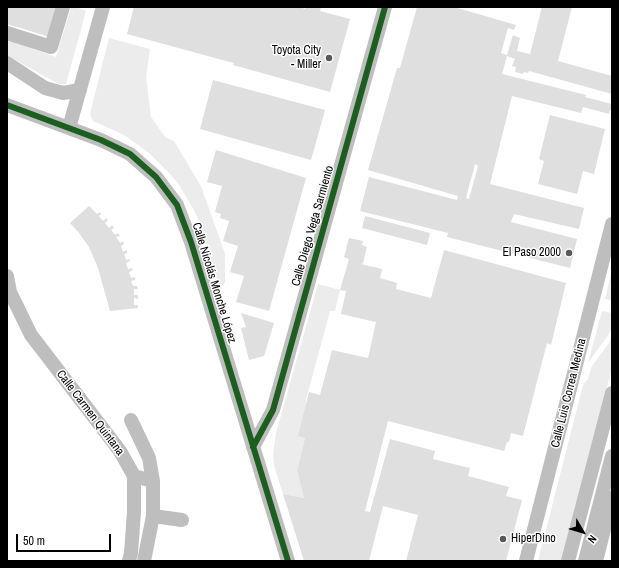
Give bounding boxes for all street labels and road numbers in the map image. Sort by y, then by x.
street label: Calle Diego Vega Sarmiento [289,164,337,288]
street label: Calle Nicolás Monche López [189,221,239,345]
street label: Calle Luis Correa Medina [548,337,590,449]
street label: Calle Carmen Quintana [53,367,127,459]

